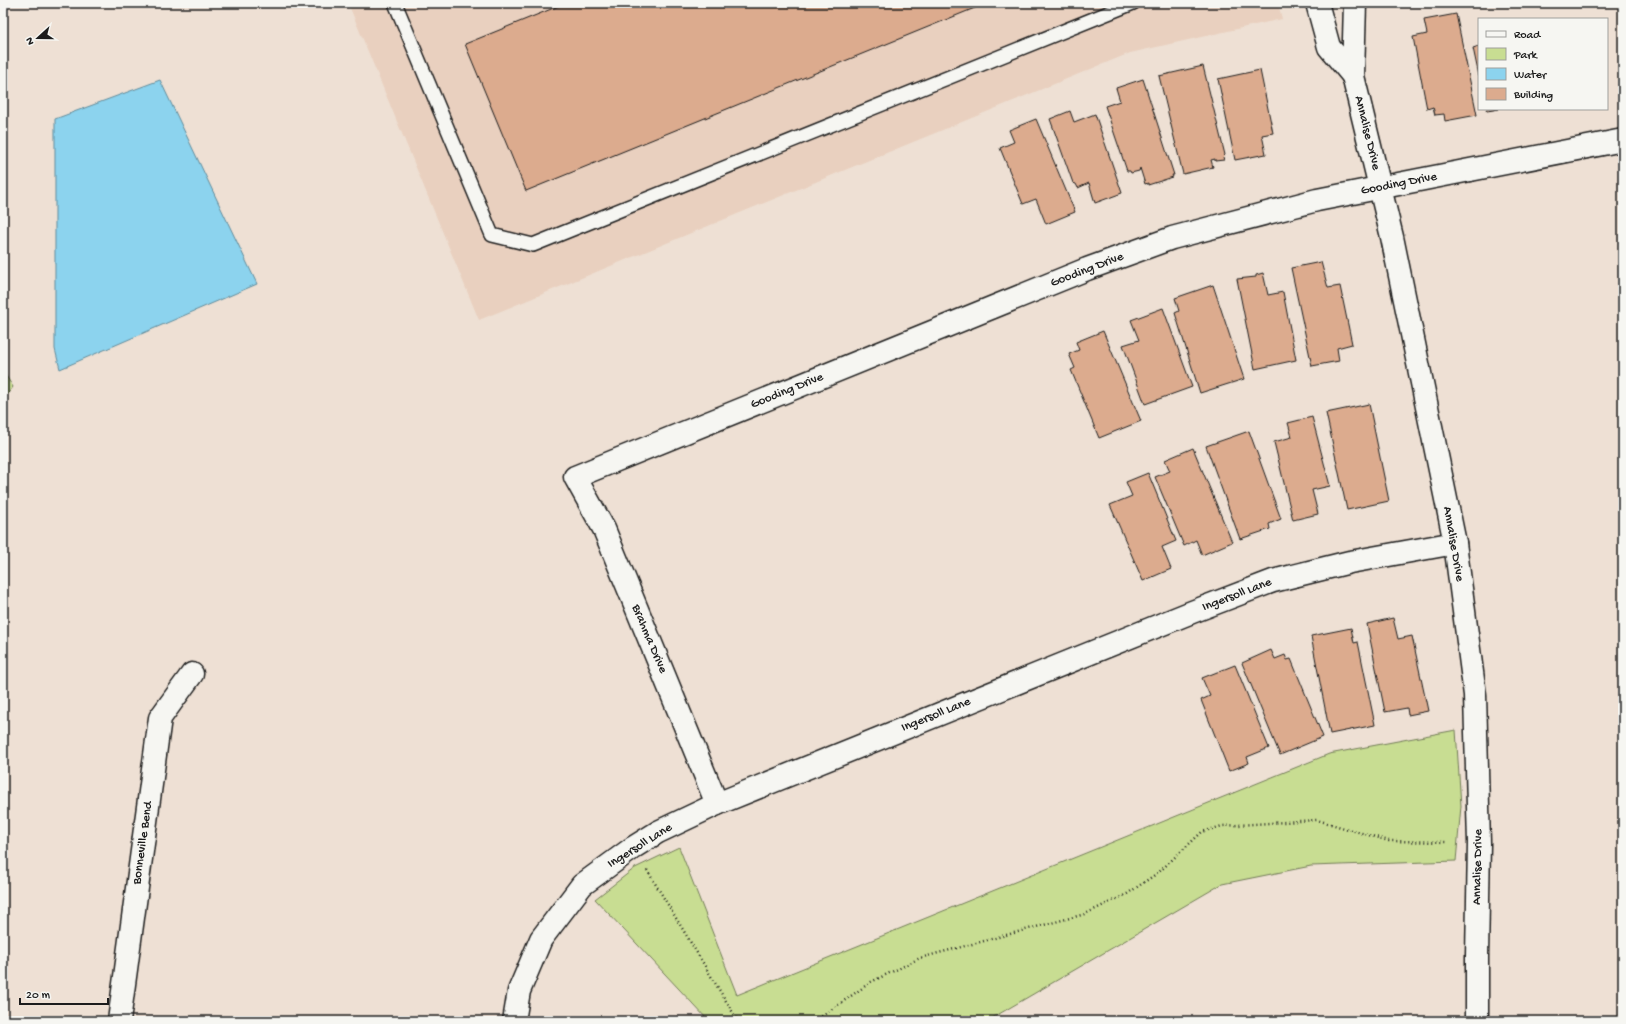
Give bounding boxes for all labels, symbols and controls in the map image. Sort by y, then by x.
north arrow [18,18,58,58]
legend [1478,18,1608,110]
text: Road [1514,29,1541,43]
text: N [24,35,37,46]
text: Park [1513,49,1539,63]
text: Water [1514,69,1548,83]
text: Building [1513,89,1553,103]
street label: Annalise Drive [1351,94,1384,172]
street label: Gooding Drive [1360,169,1439,199]
street label: Gooding Drive [1048,249,1126,291]
street label: Gooding Drive [748,369,826,412]
street label: Annalise Drive [1439,505,1467,583]
street label: Ingersoll Lane [1200,575,1274,615]
street label: Brahma Drive [627,601,670,676]
street label: Ingersoll Lane [899,694,973,736]
street label: Bonneville Bend [130,799,156,886]
street label: Ingersoll Lane [605,820,675,872]
street label: Annalise Drive [1470,829,1486,905]
scale bar [20,980,108,1006]
text: 20 m [26,989,51,1003]

